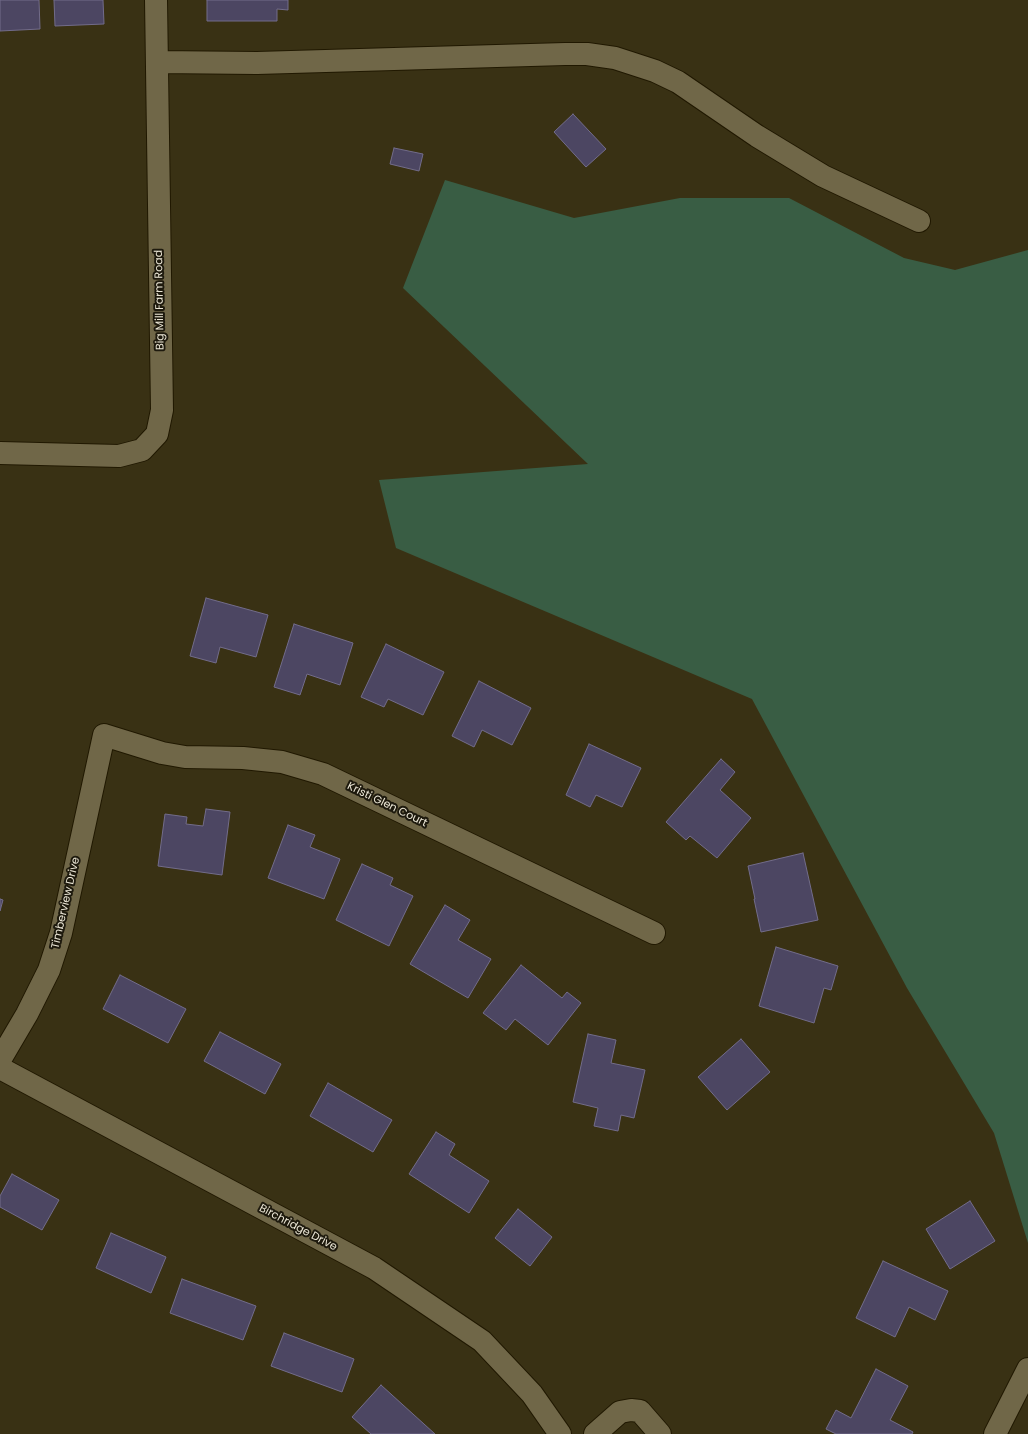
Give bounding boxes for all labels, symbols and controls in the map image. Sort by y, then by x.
street label: Big Mill Farm Road [153,250,167,350]
street label: Kristi Glen Court [345,780,429,830]
street label: Timberview Drive [49,856,83,950]
street label: Birchridge Drive [257,1202,339,1254]

